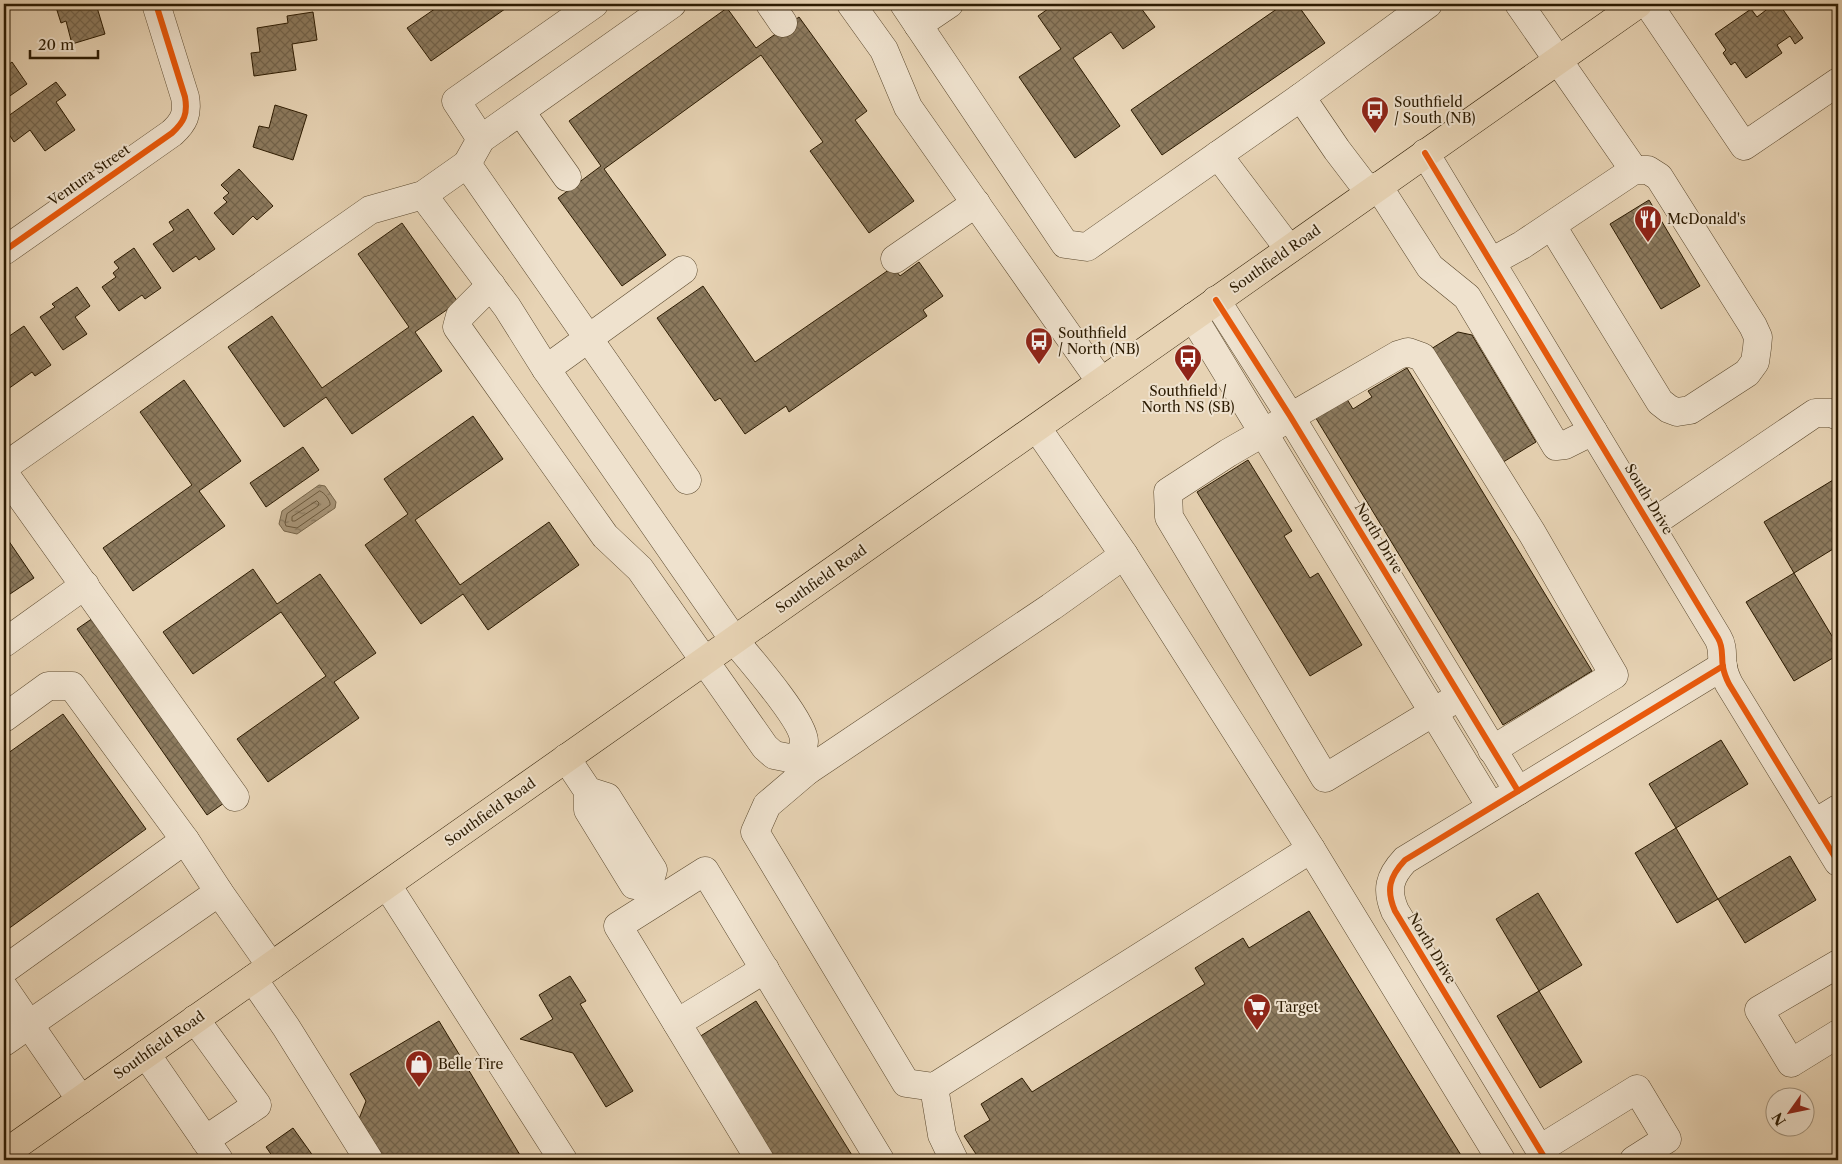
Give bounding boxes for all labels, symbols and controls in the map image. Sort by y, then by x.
scale bar [30,28,98,60]
text: 20 m [38,35,74,54]
place label: Southfield / South (NB) [1394,93,1475,127]
bus stop icon: Southfield / South (NB) [1360,95,1390,134]
street label: Ventura Street [44,140,133,210]
restaurant icon: McDonald's [1633,204,1663,243]
place label: McDonald's [1667,210,1746,228]
street label: Southfield Road [1226,221,1324,297]
place label: Southfield / North (NB) [1058,324,1140,358]
bus stop icon: Southfield / North (NB) [1024,326,1054,365]
bus stop icon: Southfield / North NS (SB) [1173,343,1203,382]
place label: Southfield / North NS (SB) [1141,382,1235,416]
street label: South Drive [1621,460,1677,538]
street label: North Drive [1351,499,1407,577]
street label: Southfield Road [772,541,870,617]
street label: Southfield Road [441,774,539,850]
street label: North Drive [1404,909,1460,987]
supermarket icon: Target [1242,992,1272,1031]
place label: Target [1276,998,1319,1016]
street label: Southfield Road [110,1007,208,1083]
shop icon: Belle Tire [404,1049,434,1088]
place label: Belle Tire [438,1055,503,1073]
north arrow [1764,1086,1814,1136]
text: N [1768,1109,1790,1129]

